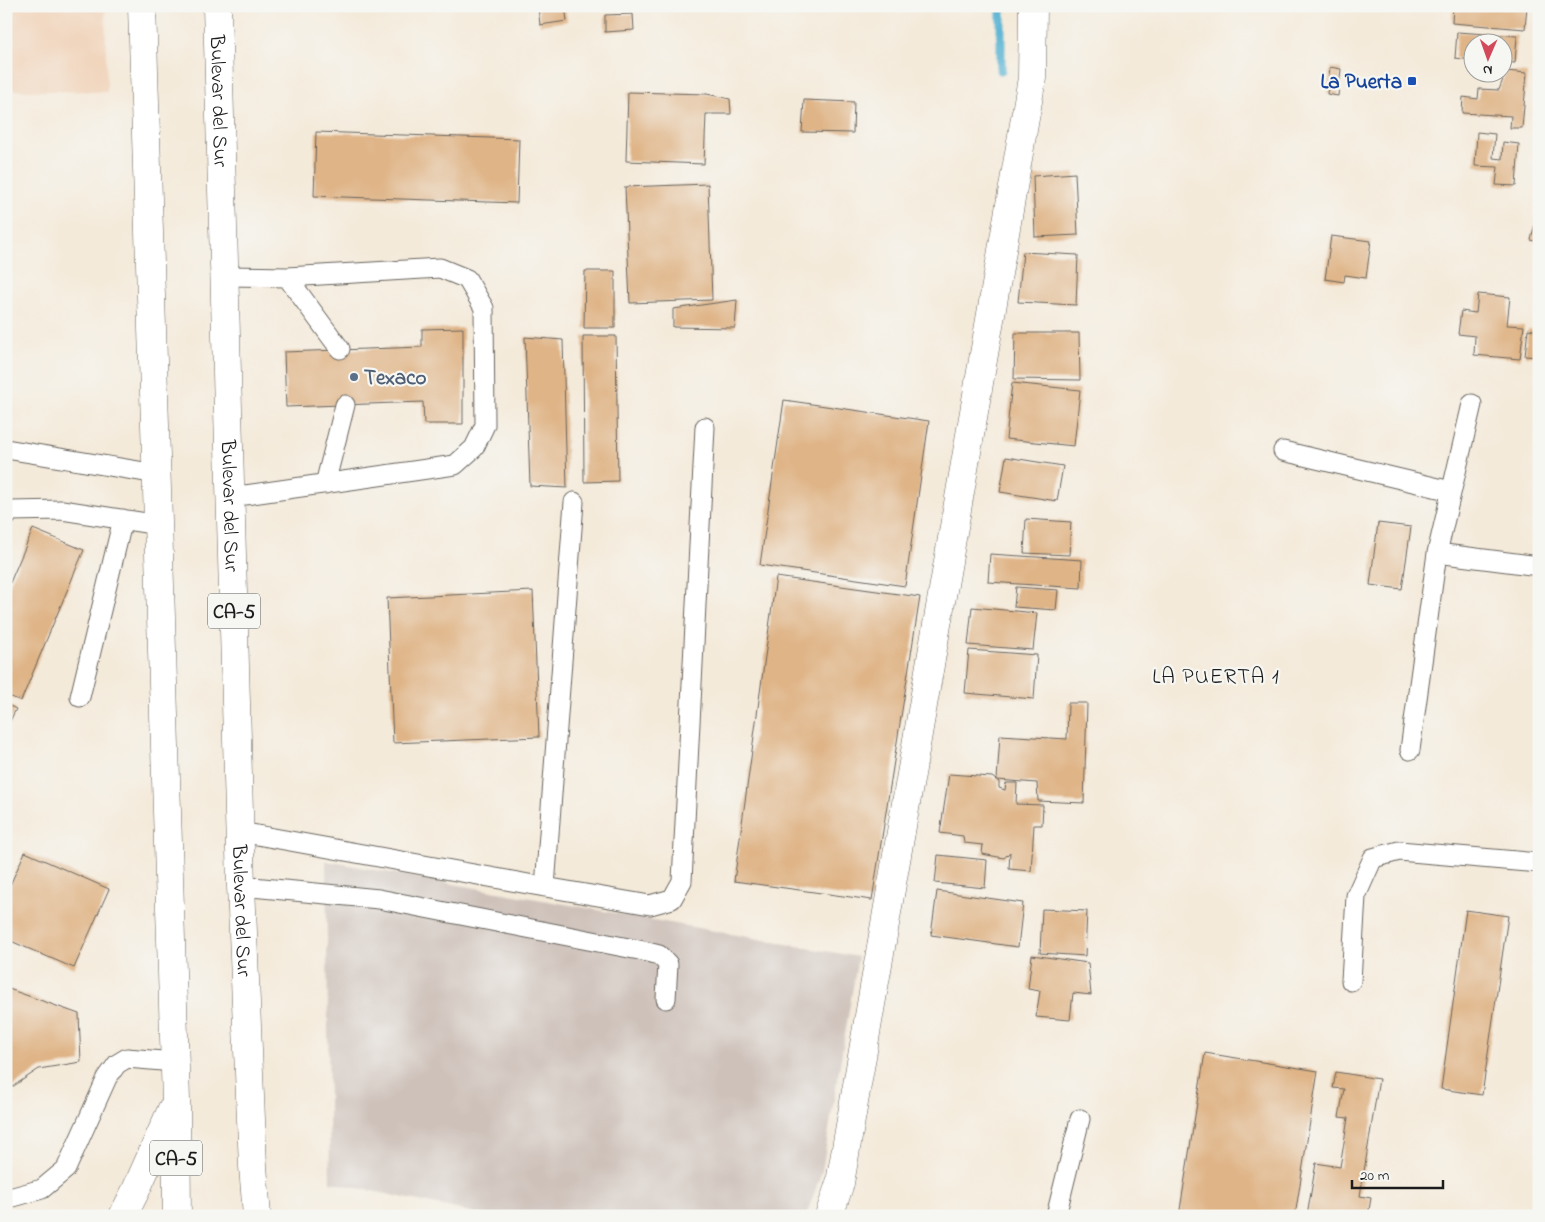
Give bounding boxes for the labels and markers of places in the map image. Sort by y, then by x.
place label: La Puerta [1320,68,1402,98]
marker: La Puerta [1406,75,1418,87]
place label: Texaco [364,364,427,394]
marker: Texaco [348,371,360,383]

